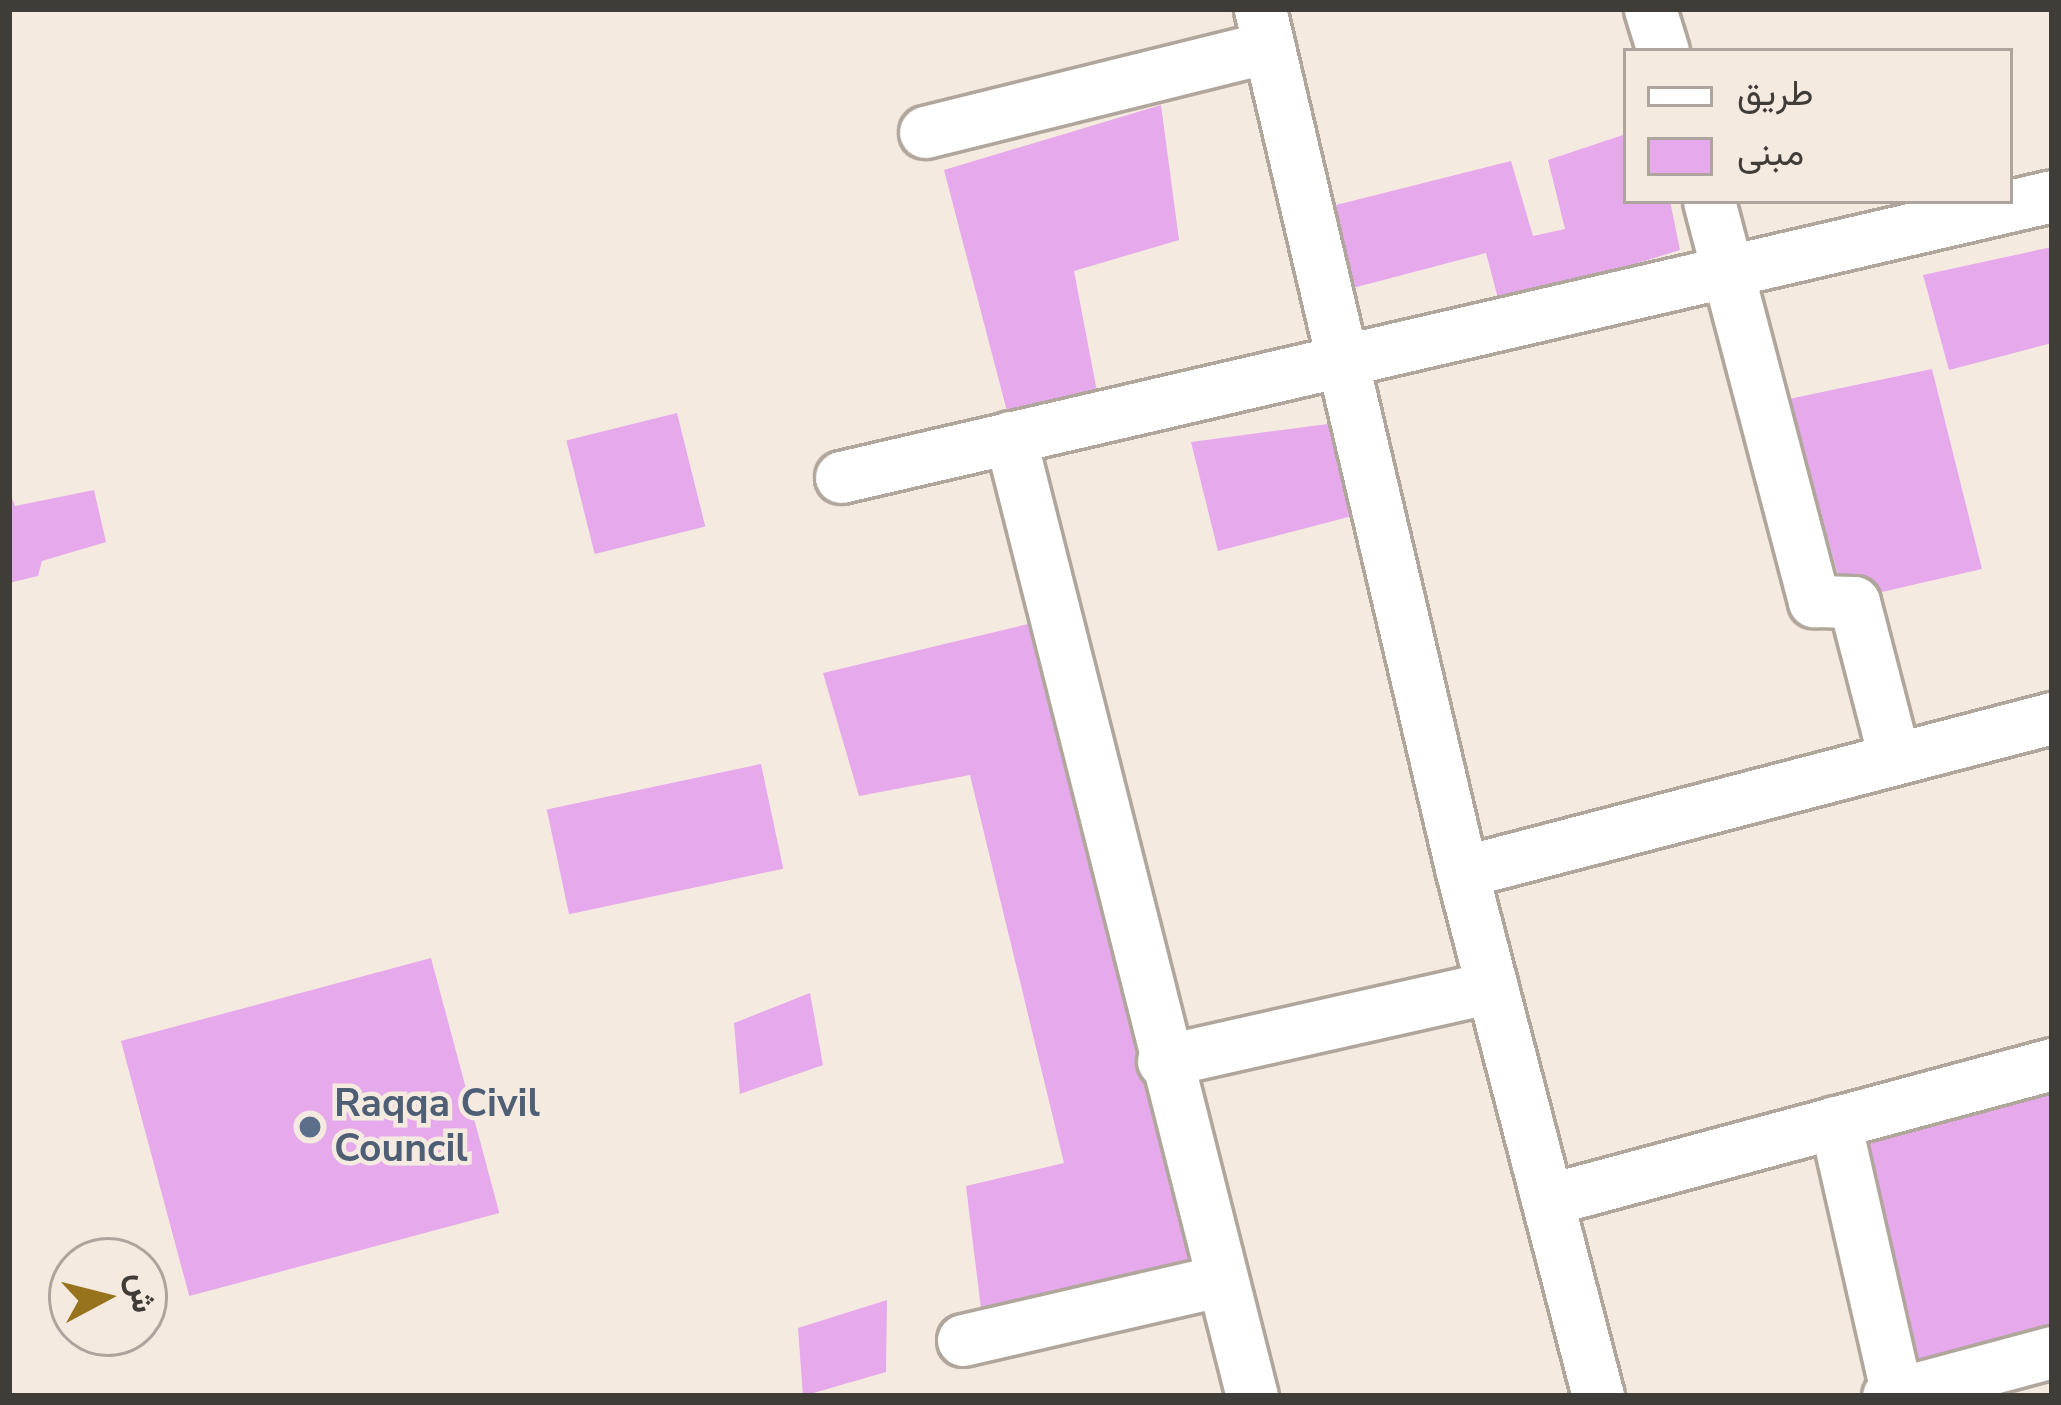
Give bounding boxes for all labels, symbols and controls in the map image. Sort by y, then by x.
legend [1623,48,2013,204]
text: طريق [1737,69,1813,118]
text: مبنى [1737,129,1804,178]
place label: Raqqa Civil Council [334,1082,540,1173]
marker: Raqqa Civil Council [297,1114,323,1140]
north arrow [48,1237,168,1357]
text: ش [117,1270,166,1315]

